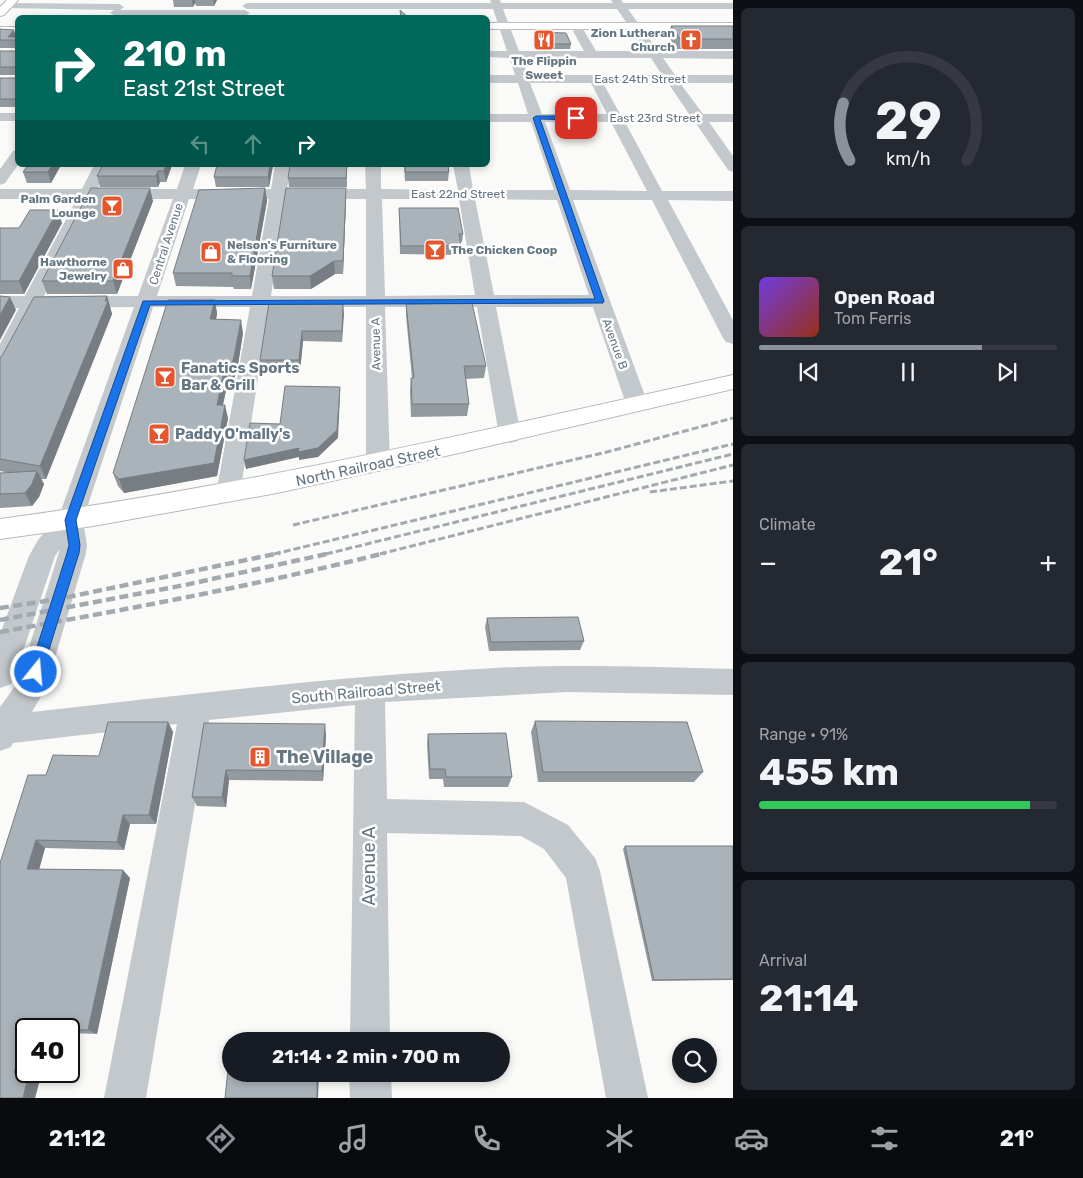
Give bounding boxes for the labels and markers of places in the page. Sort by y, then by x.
place label: Zion Lutheran Church [591,26,675,54]
restaurant icon: The Flippin Sweet [532,28,556,52]
church icon: Zion Lutheran Church [679,28,703,52]
place label: The Flippin Sweet [511,54,577,82]
pin [555,97,597,139]
place label: Palm Garden Lounge [20,192,96,220]
bar icon: Palm Garden Lounge [100,194,124,218]
place label: Nelson's Furniture & Flooring [227,238,337,266]
bar icon: The Chicken Coop [423,238,447,262]
shop icon: Nelson's Furniture & Flooring [199,240,223,264]
place label: The Chicken Coop [451,243,558,257]
place label: Hawthorne Jewelry [40,255,107,283]
shop icon: Hawthorne Jewelry [111,257,135,281]
place label: Fanatics Sports Bar & Grill [181,359,300,394]
bar icon: Fanatics Sports Bar & Grill [153,365,177,389]
bar icon: Paddy O'mally's [147,422,171,446]
place label: Paddy O'mally's [175,425,291,443]
building icon: The Village [248,745,272,769]
place label: The Village [276,746,374,768]

